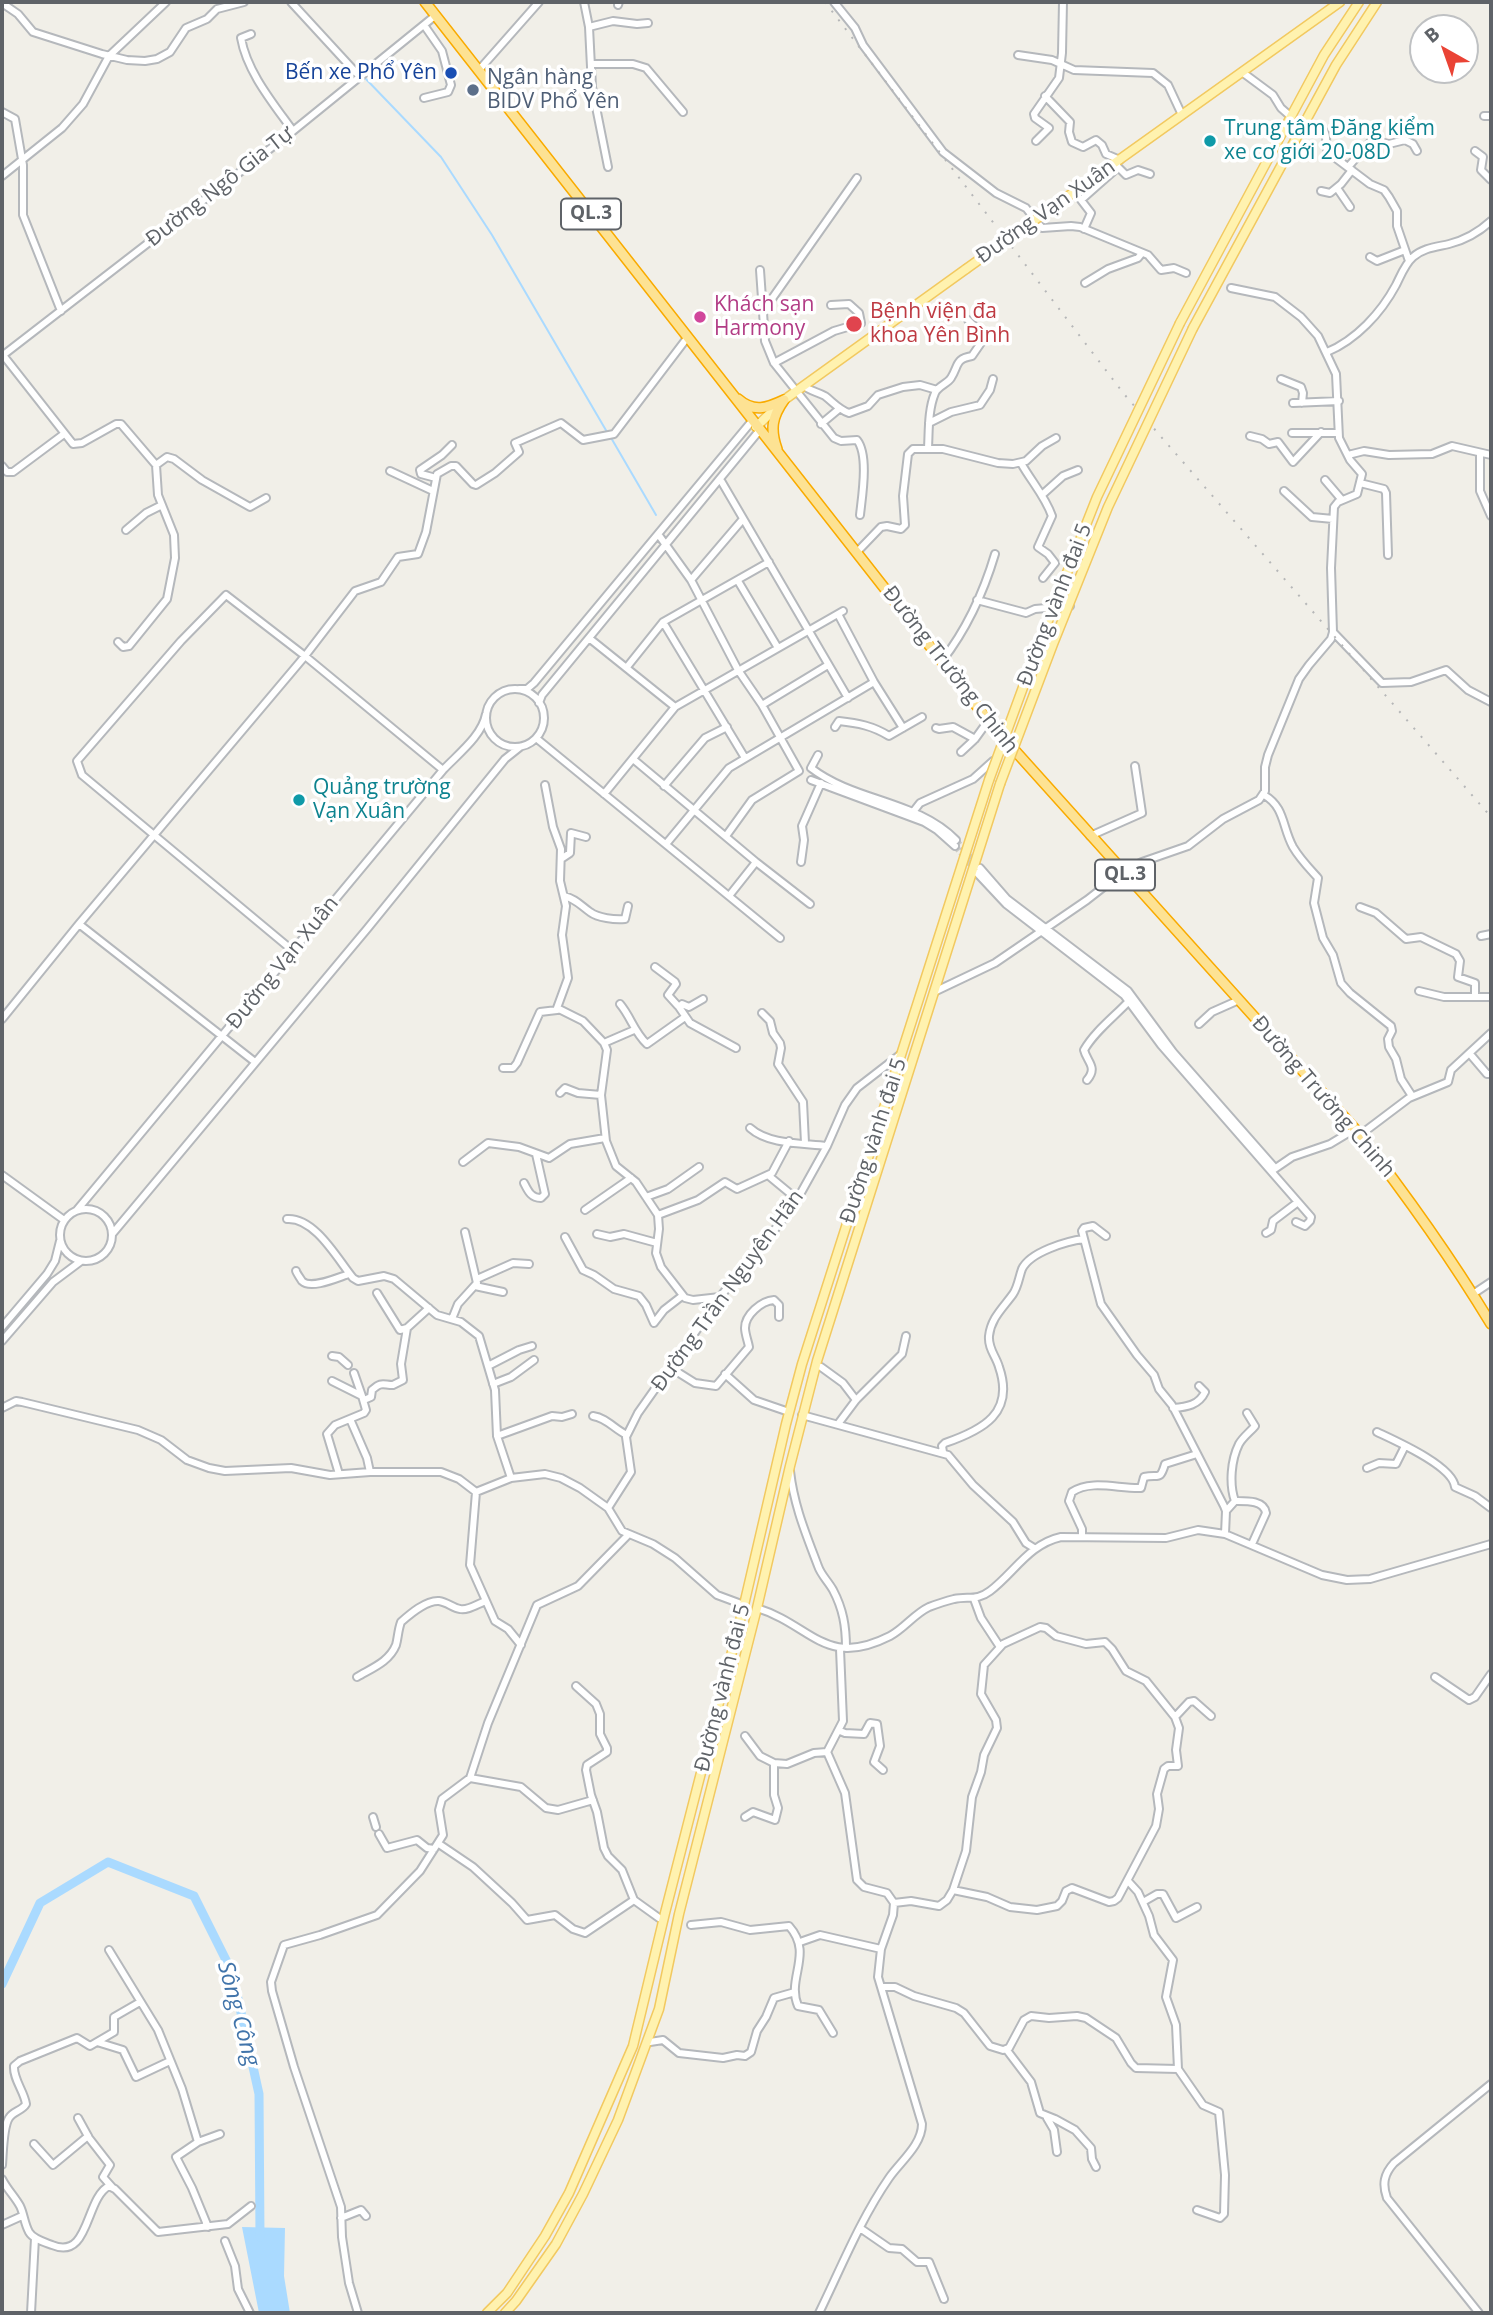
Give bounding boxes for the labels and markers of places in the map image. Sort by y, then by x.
place label: Bến xe Phổ Yên [285,60,437,86]
marker: Bến xe Phổ Yên [443,65,459,81]
place label: Ngân hàng BIDV Phổ Yên [487,65,620,115]
marker: Ngân hàng BIDV Phổ Yên [465,82,481,98]
place label: Trung tâm Đăng kiểm xe cơ giới 20-08D [1224,116,1435,166]
marker: Trung tâm Đăng kiểm xe cơ giới 20-08D [1202,133,1218,149]
place label: Khách sạn Harmony [714,292,814,342]
place label: Bệnh viện đa khoa Yên Bình [870,299,1010,349]
marker: Khách sạn Harmony [692,309,708,325]
marker: Bệnh viện đa khoa Yên Bình [844,314,864,334]
place label: Quảng trường Vạn Xuân [313,775,451,825]
marker: Quảng trường Vạn Xuân [291,792,307,808]

